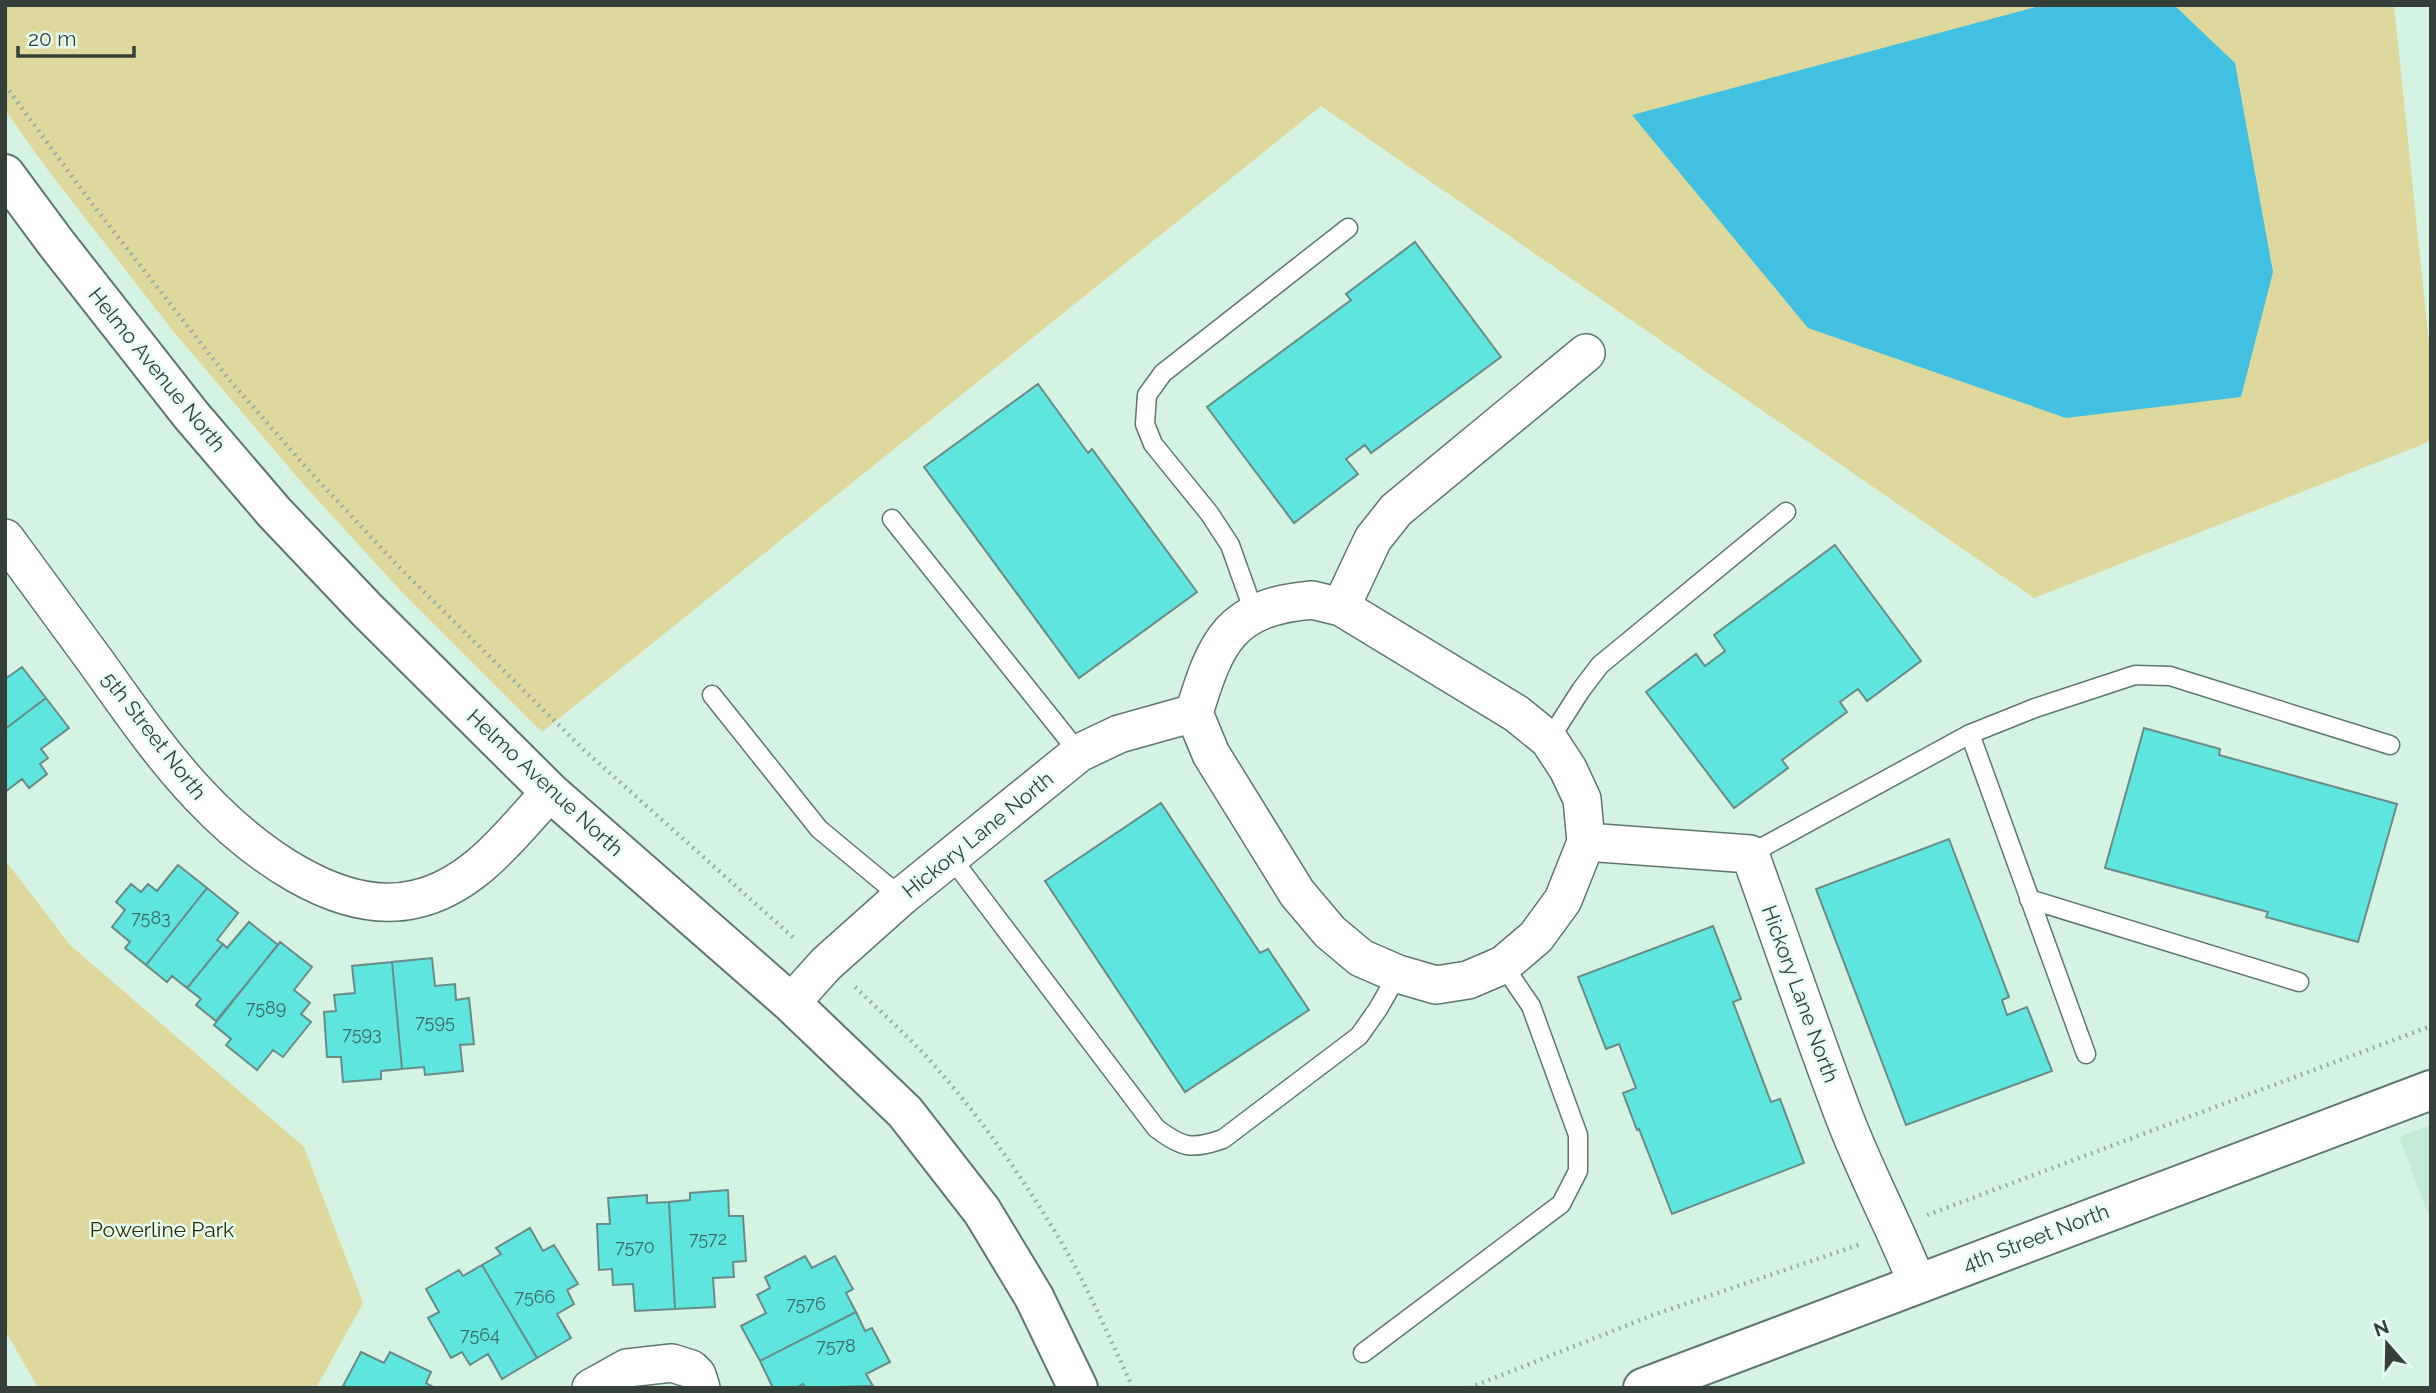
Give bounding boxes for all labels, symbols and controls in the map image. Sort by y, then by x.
scale bar [18,14,133,58]
text: 20 m [28,26,76,51]
street label: Helmo Avenue North [83,283,231,457]
street label: 5th Street North [97,667,212,804]
street label: Helmo Avenue North [462,704,628,861]
street label: Hickory Lane North [897,766,1058,903]
street label: Hickory Lane North [1757,902,1844,1086]
house number: 7583 [131,907,171,928]
house number: 7589 [246,997,286,1018]
house number: 7595 [415,1011,455,1032]
house number: 7593 [342,1023,382,1044]
street label: 4th Street North [1959,1198,2113,1277]
park label: Powerline Park [90,1217,234,1242]
house number: 7572 [689,1228,727,1249]
house number: 7570 [615,1236,655,1257]
house number: 7566 [515,1286,556,1307]
house number: 7576 [786,1293,826,1314]
north arrow [2352,1309,2422,1379]
text: N [2371,1315,2392,1341]
house number: 7564 [460,1324,500,1345]
house number: 7578 [816,1335,856,1356]

